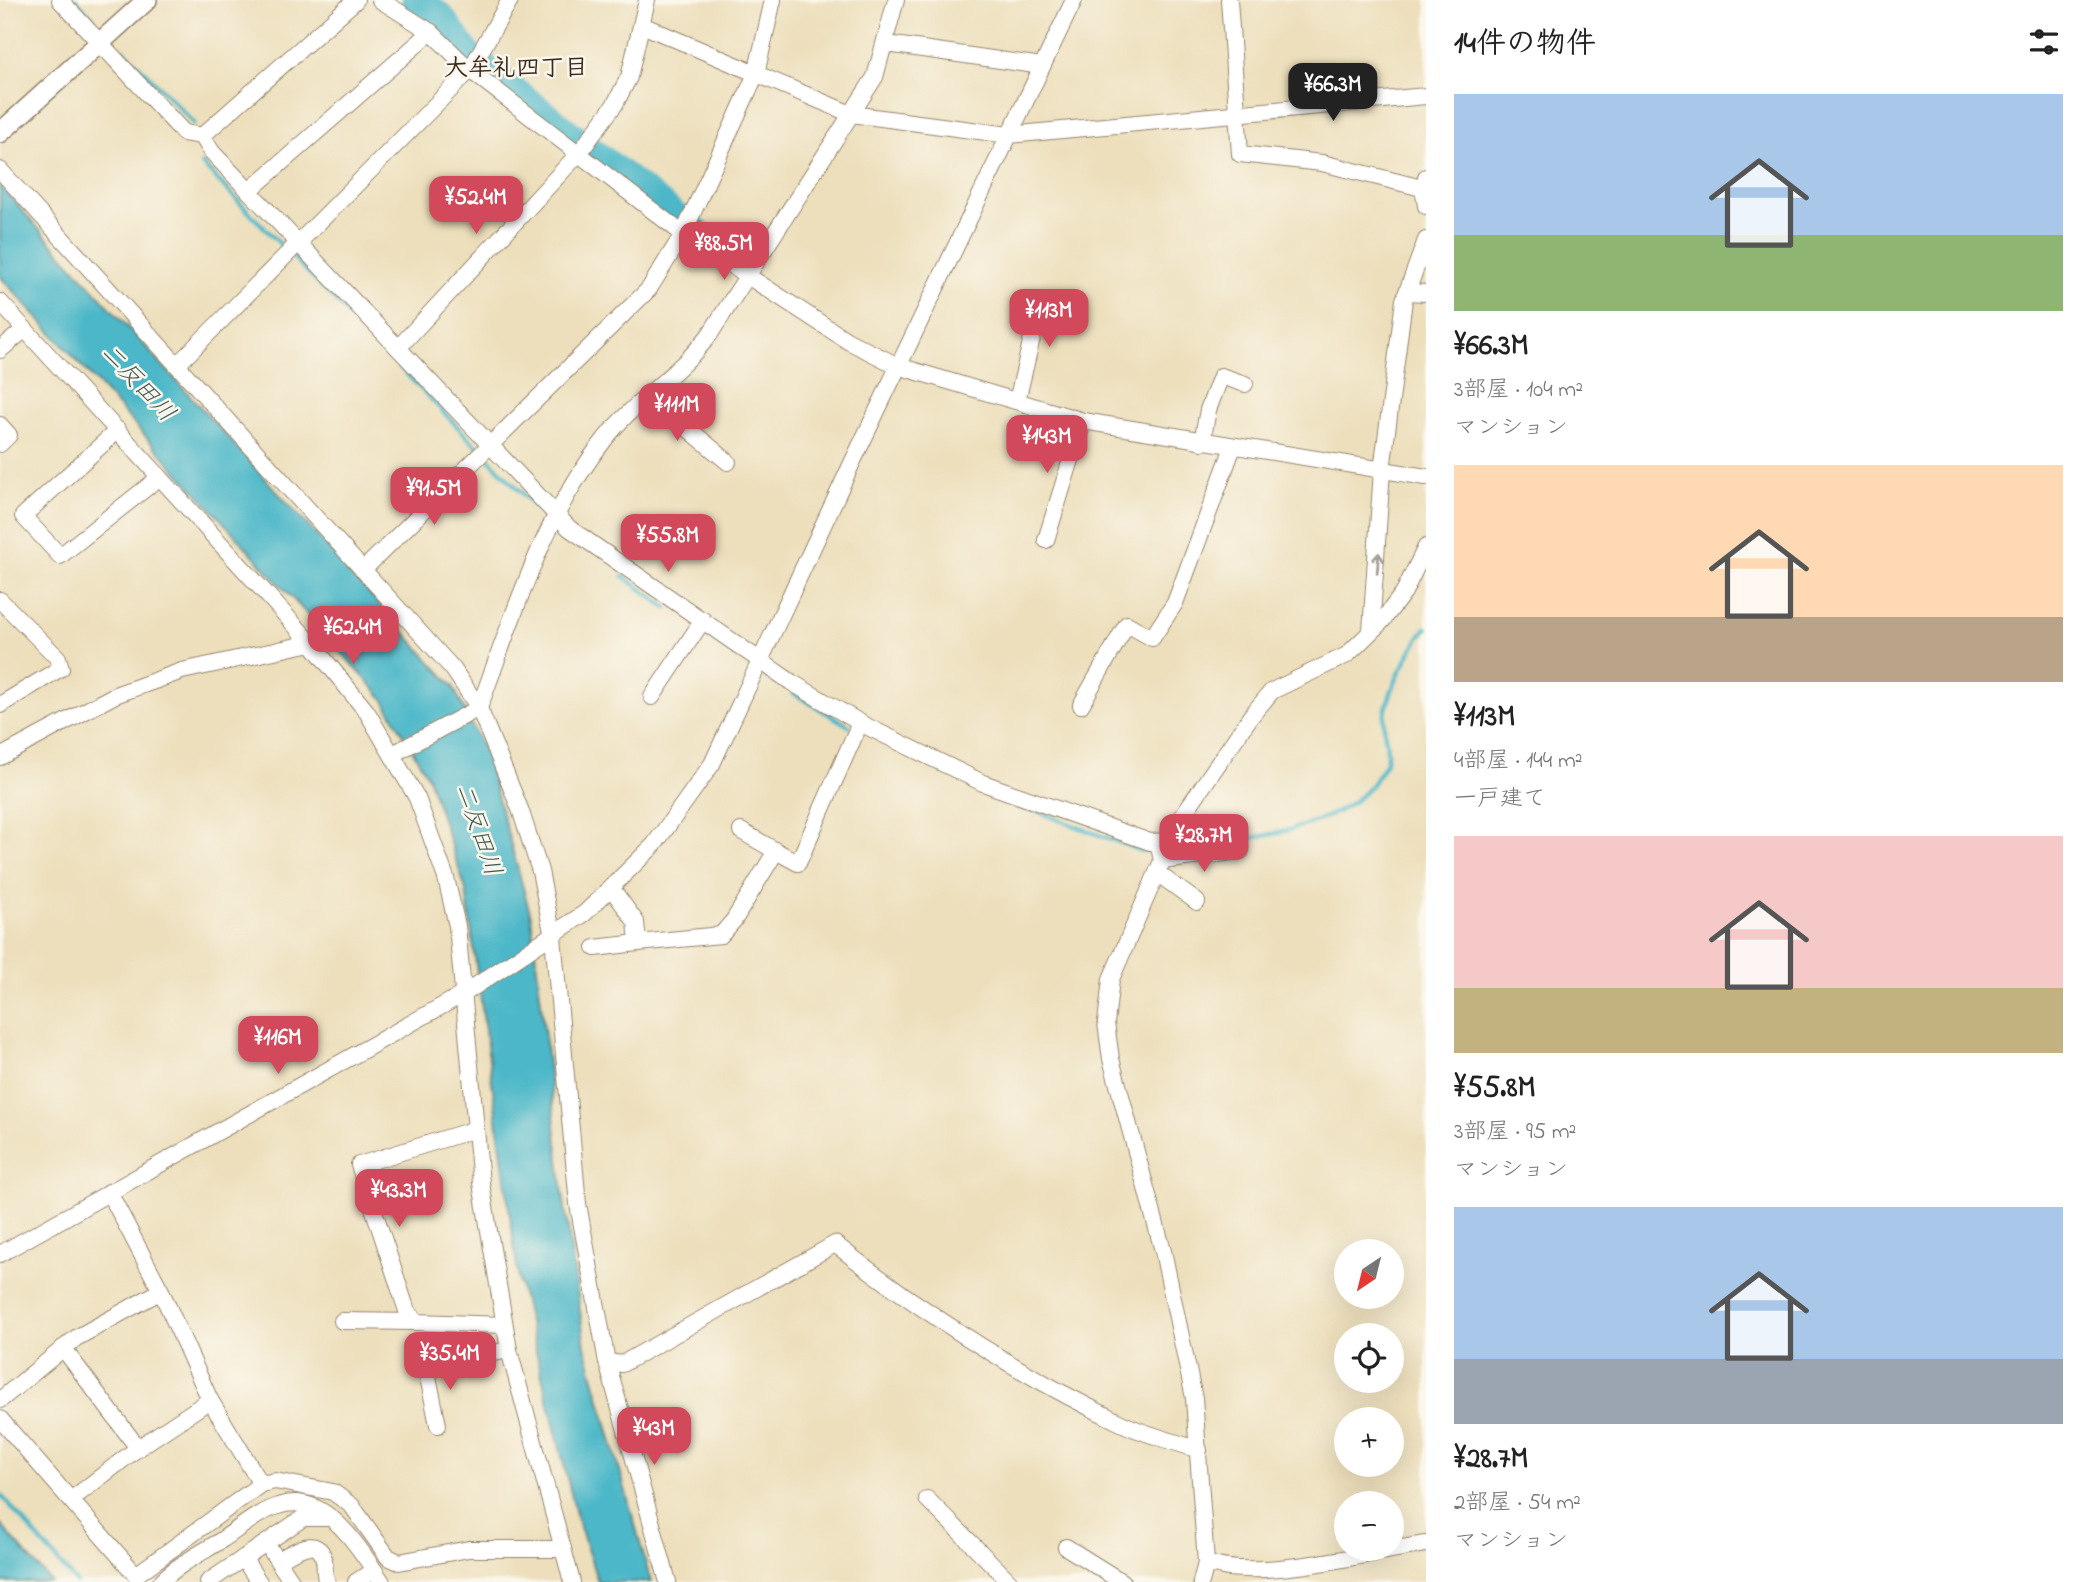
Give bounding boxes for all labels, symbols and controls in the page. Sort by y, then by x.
text: 14件の物件 [1454,23,1596,67]
icon: filters [2025,23,2063,61]
district label: 大牟礼四丁目 [444,52,588,87]
pin: ¥66.3M [1276,64,1390,123]
text: ¥66.3M [1304,69,1362,102]
icon: home [1696,140,1822,266]
pin: ¥52.4M [419,176,533,236]
text: ¥52.4M [445,182,507,215]
pin: ¥88.5M [667,222,781,282]
text: ¥88.5M [695,228,753,261]
pin: ¥113M [1000,290,1098,349]
text: ¥113M [1025,295,1073,328]
text: ¥66.3M [1454,325,1529,369]
water label: 二反田川 [91,337,183,431]
text: 3部屋 · 104 m² [1454,374,1583,407]
pin: ¥111M [628,384,726,443]
text: ¥111M [655,389,699,422]
text: マンション [1454,412,1568,445]
pin: ¥143M [998,416,1096,475]
text: ¥143M [1022,421,1072,454]
pin: ¥91.5M [377,468,491,527]
text: ¥91.5M [406,473,462,506]
icon: home [1696,511,1822,637]
pin: ¥55.8M [611,514,725,574]
text: ¥55.8M [637,520,699,553]
one-way arrow [1372,552,1385,575]
pin: ¥62.4M [296,606,410,666]
text: ¥62.4M [324,612,382,645]
text: ¥113M [1454,696,1515,740]
text: 4部屋 · 144 m² [1454,745,1583,778]
water label: 二反田川 [445,779,509,881]
text: 一戸建て [1454,783,1546,816]
pin: ¥28.7M [1147,814,1261,874]
text: ¥28.7M [1175,820,1233,853]
icon: home [1696,882,1822,1008]
pin: ¥116M [229,1016,327,1076]
text: ¥116M [254,1022,302,1055]
text: ¥55.8M [1454,1067,1536,1111]
text: 3部屋 · 95 m² [1454,1116,1576,1149]
text: マンション [1454,1154,1568,1187]
pin: ¥43.3M [342,1170,456,1229]
text: ¥43.3M [371,1175,427,1208]
north arrow [1334,1239,1404,1309]
map controls [1334,1239,1404,1561]
icon: home [1696,1253,1822,1379]
button: locate [1334,1323,1404,1393]
pin: ¥35.4M [393,1332,507,1392]
text: ¥35.4M [420,1338,480,1371]
button: + [1334,1407,1404,1477]
pin: ¥43M [613,1408,695,1467]
text: ¥43M [633,1413,675,1446]
text: ¥28.7M [1454,1438,1529,1482]
text: 2部屋 · 54 m² [1454,1487,1581,1520]
button: − [1334,1491,1404,1561]
text: マンション [1454,1525,1568,1558]

